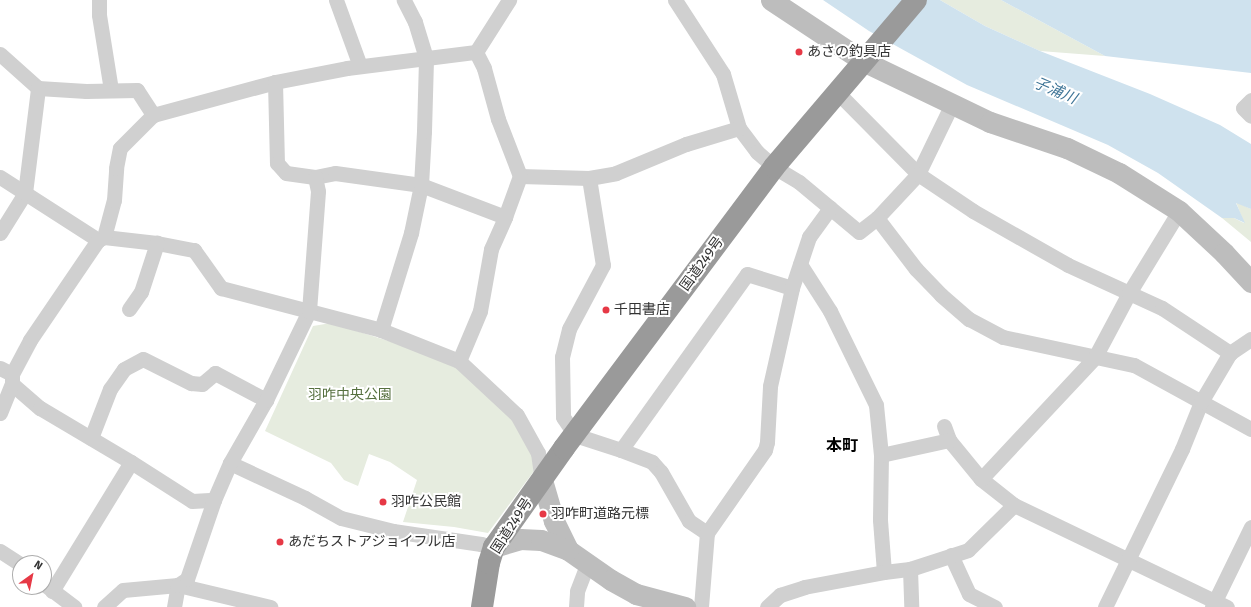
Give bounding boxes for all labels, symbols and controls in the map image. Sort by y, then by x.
place label: あさの釣具店 [807,44,891,60]
marker: あさの釣具店 [794,47,804,57]
water label: 子浦川 [1031,74,1079,108]
street label: 国道249号 [677,234,727,294]
place label: 千田書店 [614,302,670,318]
marker: 千田書店 [601,305,611,315]
park label: 羽咋中央公園 [308,387,392,403]
district label: 本町 [826,436,858,456]
place label: 羽咋公民館 [391,494,461,510]
street label: 国道249号 [488,495,536,557]
marker: 羽咋公民館 [378,497,388,507]
place label: 羽咋町道路元標 [551,506,649,522]
marker: 羽咋町道路元標 [538,509,548,519]
place label: あだちストアジョイフル店 [288,534,456,550]
marker: あだちストアジョイフル店 [275,537,285,547]
north arrow [12,555,52,595]
text: N [32,558,45,573]

